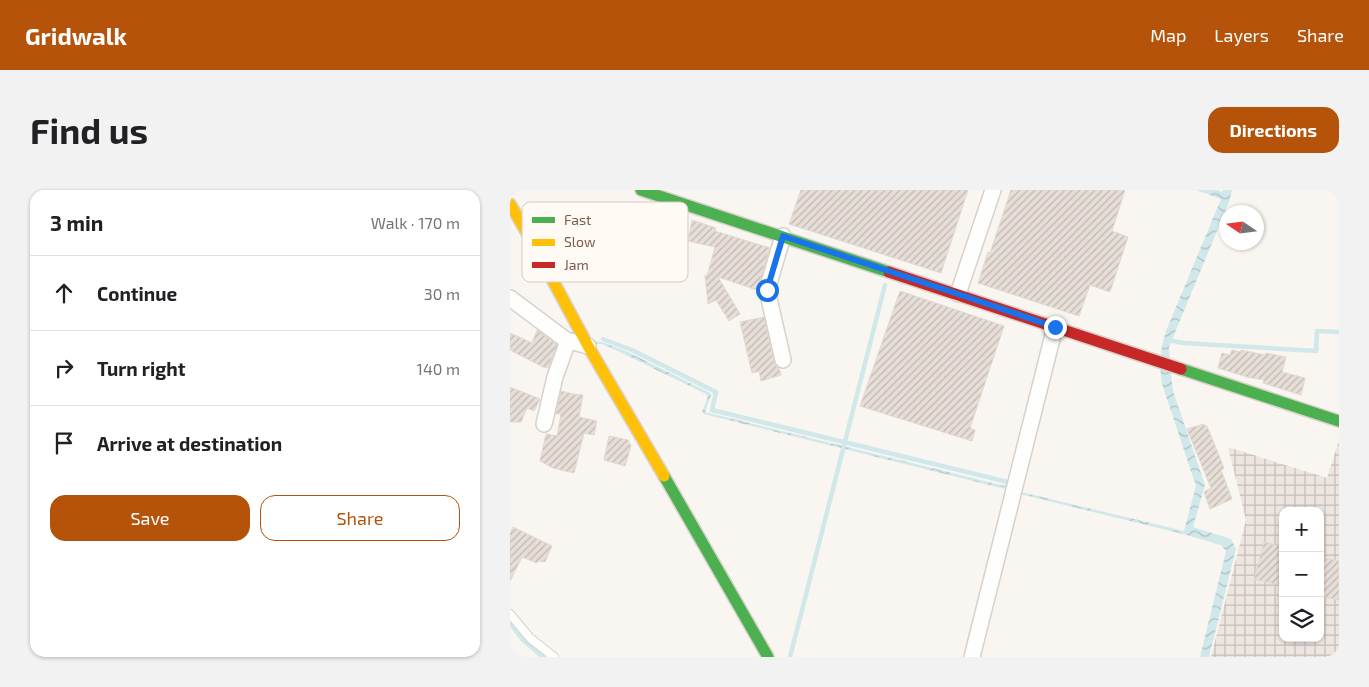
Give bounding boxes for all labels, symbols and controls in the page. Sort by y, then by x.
text: Gridwalk [25,21,127,50]
text: Map [1150,24,1186,46]
text: Layers [1214,24,1269,46]
text: Share [1297,24,1344,46]
button: Directions [1208,107,1339,153]
text: Find us [30,109,148,151]
legend [522,202,688,282]
north arrow [1219,205,1264,250]
text: 3 min [50,210,103,235]
text: Fast [564,211,591,228]
text: Walk · 170 m [371,213,460,232]
text: Slow [564,233,596,250]
text: Jam [564,256,589,273]
icon: ahead [50,279,78,307]
route start [756,279,779,302]
text: Continue [97,282,177,305]
text: 30 m [424,284,460,303]
route end [1044,316,1067,339]
icon: right [50,354,78,382]
text: Turn right [97,357,185,380]
text: 140 m [417,359,460,378]
icon: arrive [50,429,78,457]
text: Arrive at destination [97,432,282,455]
button: Save [50,495,250,541]
button: Share [260,495,460,541]
map controls [1279,507,1324,642]
button: + [1279,507,1324,552]
button: − [1279,552,1324,597]
button: layers [1279,597,1324,642]

